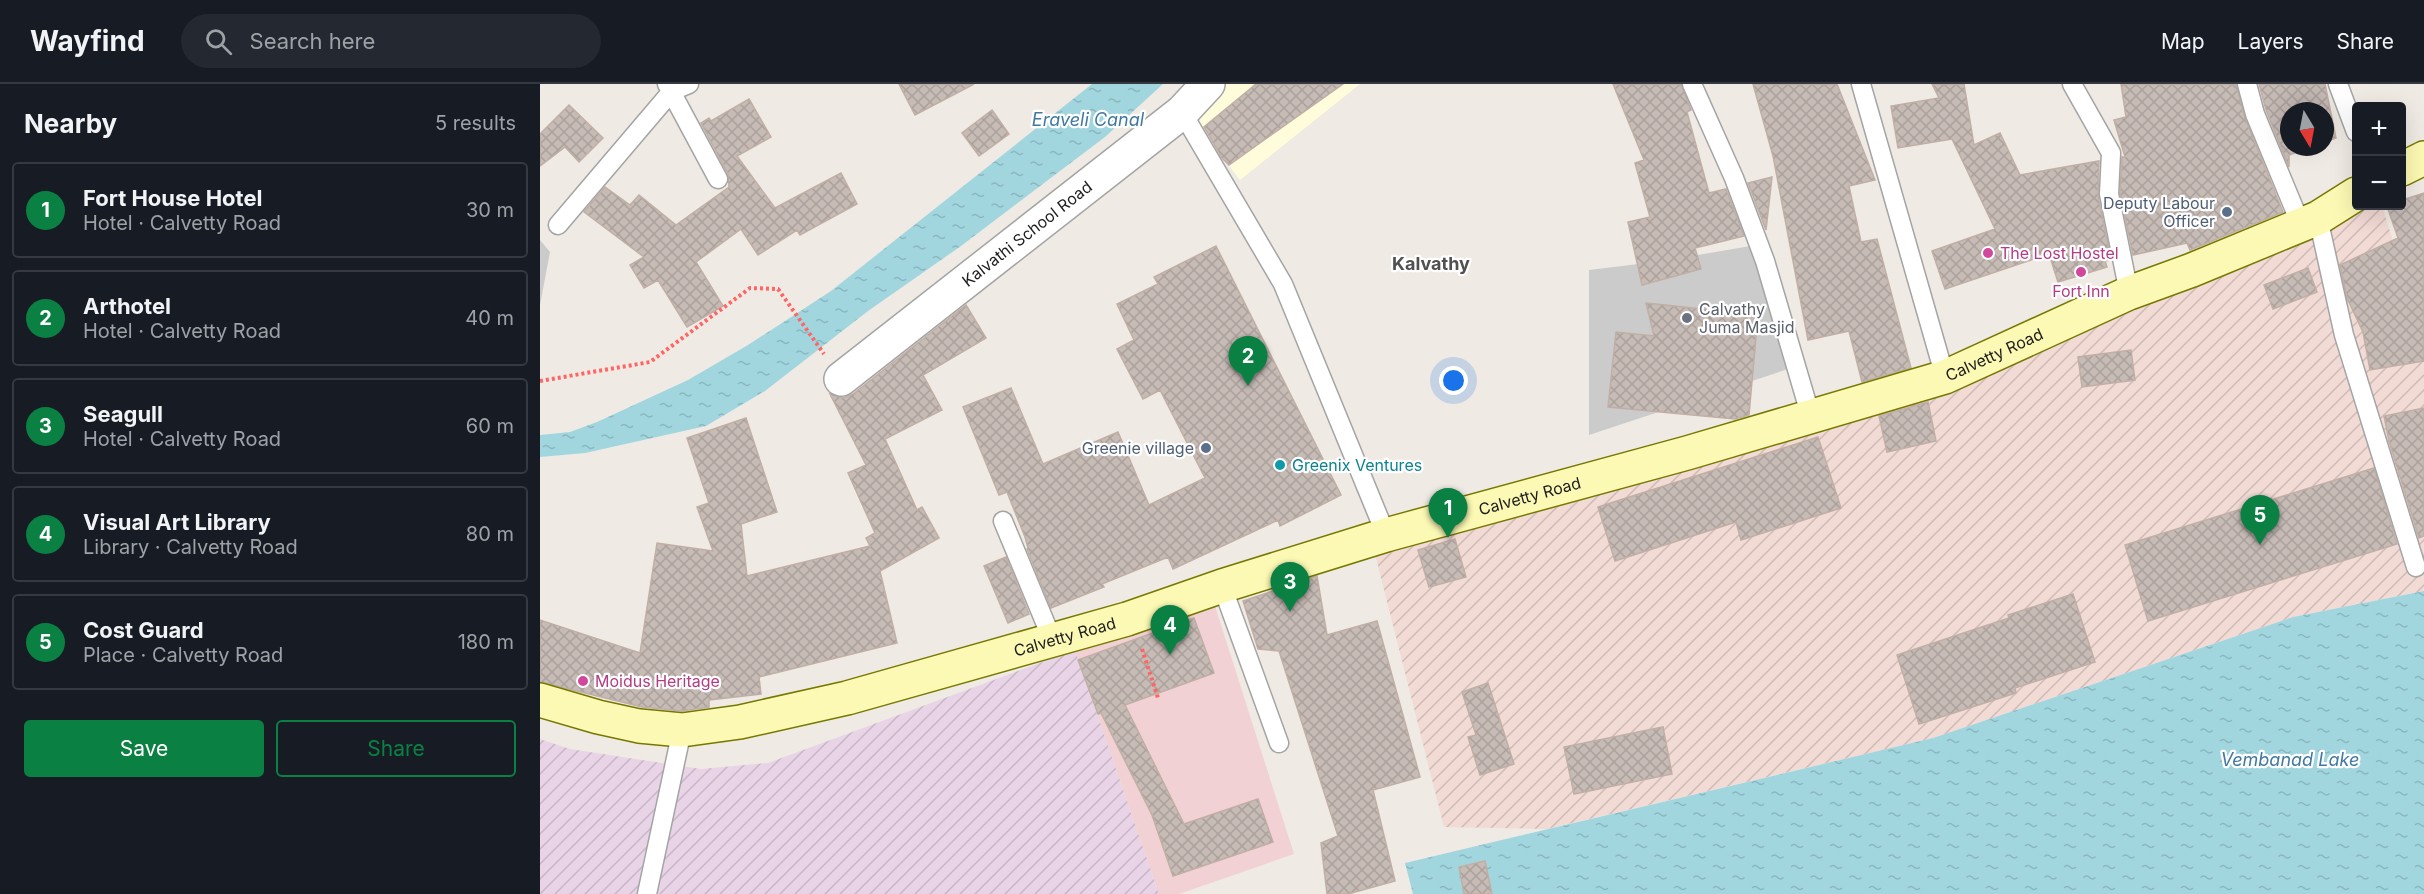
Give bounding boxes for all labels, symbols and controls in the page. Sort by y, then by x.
search box [181,14,601,68]
text: Wayfind [30,24,145,58]
icon: search [202,25,235,58]
text: Search here [250,28,375,54]
text: Map [2161,29,2205,54]
text: Layers [2238,29,2304,54]
text: Share [2337,29,2394,54]
north arrow [2280,102,2334,156]
map controls [2352,102,2406,210]
button: + [2352,102,2406,156]
text: Nearby [24,108,117,139]
water label: Eraveli Canal [1032,109,1145,130]
text: 5 results [435,111,516,135]
button: − [2352,156,2406,210]
street label: Kalvathi School Road [958,176,1096,291]
text: Fort House Hotel [83,185,263,211]
place label: Deputy Labour Officer [2103,193,2215,231]
text: 1 [41,198,50,222]
text: 30 m [466,198,514,222]
marker: Deputy Labour Officer [2220,205,2234,219]
text: Hotel · Calvetty Road [83,211,281,235]
place label: The Lost Hostel [2000,243,2119,263]
marker: The Lost Hostel [1981,246,1995,260]
district label: Kalvathy [1392,253,1470,274]
marker: Fort Inn [2074,265,2088,279]
place label: Fort Inn [2052,281,2110,301]
text: Arthotel [83,293,171,319]
place label: Calvathy Juma Masjid [1699,299,1795,337]
text: 2 [39,306,52,330]
text: 40 m [465,306,514,330]
marker: Calvathy Juma Masjid [1680,311,1694,325]
text: Hotel · Calvetty Road [83,319,281,343]
street label: Calvetty Road [1942,324,2046,385]
pin: 2 [1228,336,1268,386]
your location [1439,366,1468,395]
text: Seagull [83,401,163,427]
text: 3 [39,414,52,438]
text: 60 m [466,414,514,438]
text: Hotel · Calvetty Road [83,427,281,451]
place label: Greenie village [1082,438,1194,458]
marker: Greenie village [1199,441,1213,455]
place label: Greenix Ventures [1292,455,1422,475]
marker: Greenix Ventures [1273,458,1287,472]
street label: Calvetty Road [1476,472,1583,519]
pin: 1 [1428,488,1468,538]
pin: 5 [2240,496,2280,545]
text: Visual Art Library [83,509,271,535]
text: 4 [39,522,52,546]
text: 80 m [466,522,514,546]
text: Library · Calvetty Road [83,535,298,559]
pin: 3 [1270,562,1310,612]
pin: 4 [1150,606,1190,655]
street label: Calvetty Road [1011,613,1118,660]
text: Cost Guard [83,617,204,643]
text: 5 [39,630,52,654]
text: 180 m [458,630,514,654]
text: Place · Calvetty Road [83,643,283,667]
place label: Moidus Heritage [595,671,720,691]
marker: Moidus Heritage [576,674,590,688]
button: Save [24,720,264,777]
button: Share [276,720,516,777]
water label: Vembanad Lake [2221,749,2359,770]

